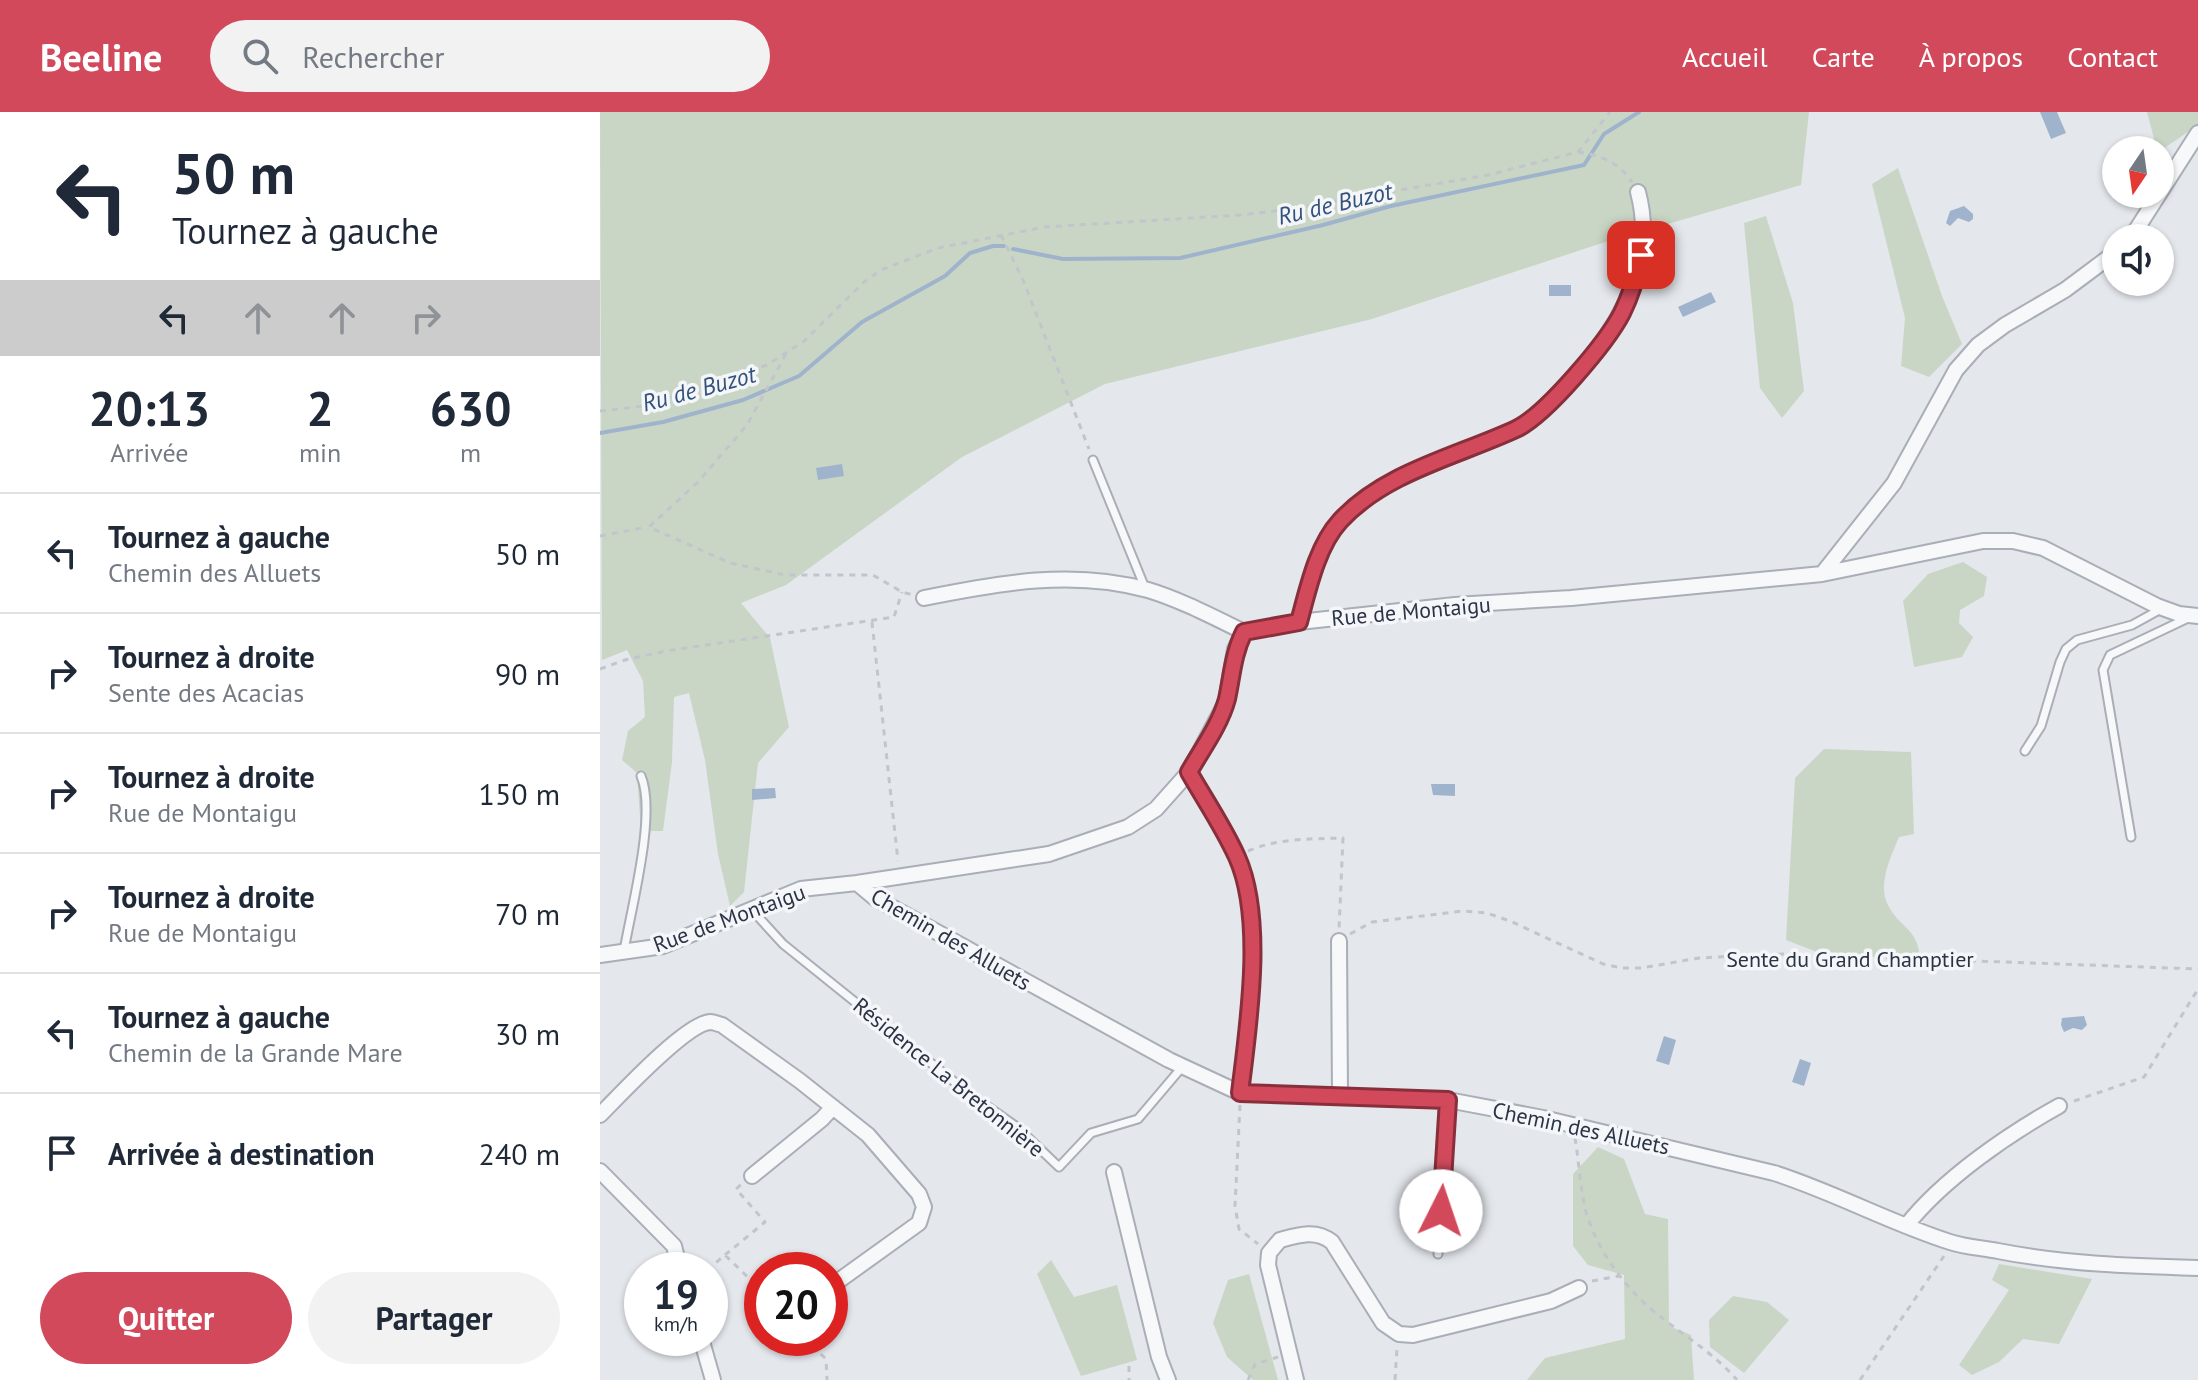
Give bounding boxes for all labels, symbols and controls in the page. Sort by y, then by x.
search box [210,20,770,92]
text: Beeline [40,32,162,81]
icon: search [238,34,282,78]
text: Rechercher [302,37,444,76]
text: Accueil [1682,38,1768,75]
text: Carte [1812,38,1875,75]
text: À propos [1919,38,2023,75]
text: Contact [2067,38,2158,75]
north arrow [2102,136,2174,208]
map controls [2102,136,2174,296]
text: 50 m [172,137,295,209]
icon: left [40,144,144,248]
water label: Ru de Buzot [1275,175,1397,232]
text: Tournez à gauche [172,207,439,254]
pin [1607,221,1675,289]
button: sound [2102,224,2174,296]
icon: arrive [1619,233,1663,277]
icon: left [152,296,196,340]
icon: ahead [236,296,280,340]
icon: ahead [320,296,364,340]
icon: right [404,296,448,340]
water label: Ru de Buzot [639,358,761,419]
text: 20:13 [89,377,210,439]
text: 2 [306,377,334,439]
text: 630 [430,377,511,439]
text: Arrivée [110,436,189,469]
text: min [299,436,341,469]
text: m [460,436,481,469]
text: Tournez à gauche [108,517,330,556]
icon: left [40,531,84,575]
text: 50 m [495,534,560,573]
text: Chemin des Alluets [108,556,321,589]
street label: Rue de Montaigu [1330,590,1492,632]
text: Tournez à droite [108,637,315,676]
icon: right [40,651,84,695]
text: 90 m [495,654,560,693]
text: Sente des Acacias [108,676,304,709]
text: Tournez à droite [108,757,315,796]
icon: right [40,771,84,815]
text: 150 m [479,774,560,813]
text: Rue de Montaigu [108,796,297,829]
text: Tournez à droite [108,877,315,916]
street label: Rue de Montaigu [649,878,809,958]
street label: Chemin des Alluets [866,882,1036,996]
icon: right [40,891,84,935]
text: 70 m [495,894,560,933]
text: Rue de Montaigu [108,916,297,949]
street label: Sente du Grand Champtier [1726,945,1974,973]
street label: Résidence La Bretonnière [848,991,1050,1163]
text: Tournez à gauche [108,997,330,1036]
icon: left [40,1011,84,1055]
text: 30 m [495,1014,560,1053]
text: Chemin de la Grande Mare [108,1036,403,1069]
street label: Chemin des Alluets [1490,1096,1672,1160]
icon: arrive [40,1131,84,1175]
text: Arrivée à destination [108,1134,375,1173]
text: 240 m [479,1134,560,1173]
position arrow [1399,1169,1483,1253]
speed limit sign: 20 [744,1252,848,1356]
text: 19 [653,1268,699,1320]
button: Quitter [40,1272,292,1364]
button: Partager [308,1272,560,1364]
text: km/h [654,1311,698,1337]

